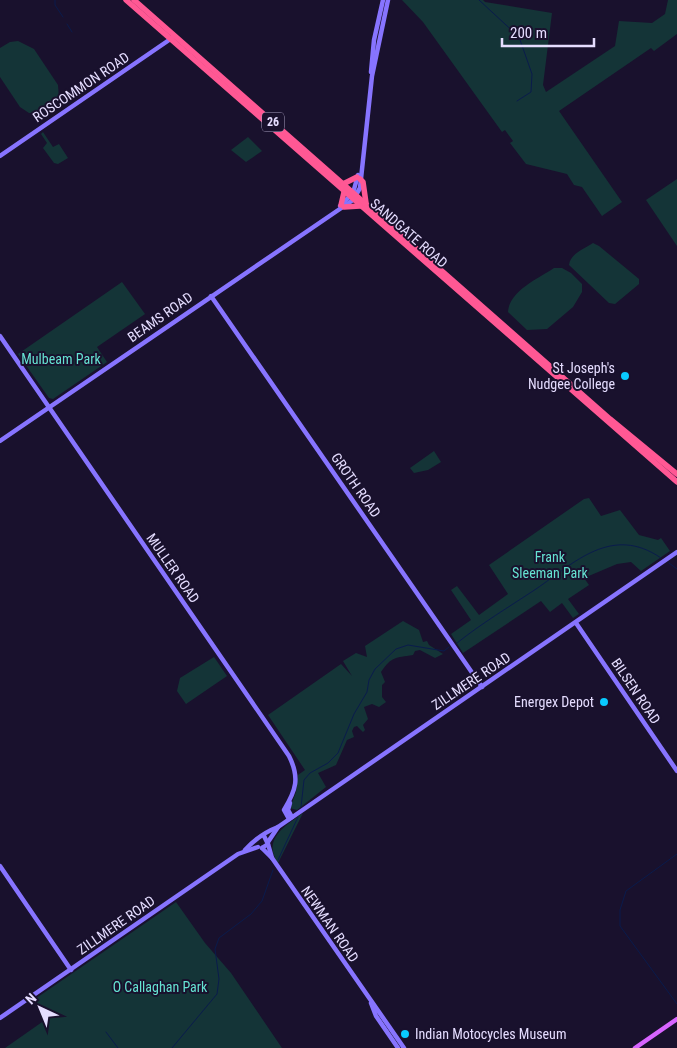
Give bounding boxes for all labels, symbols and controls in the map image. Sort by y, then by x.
scale bar [502,15,594,47]
text: 200 m [510,24,547,42]
street label: ROSCOMMON ROAD [30,49,132,125]
road number: 26 [262,112,284,132]
street label: SANDGATE ROAD [367,195,451,271]
street label: BEAMS ROAD [124,289,196,345]
park label: Mulbeam Park [21,351,101,367]
place label: St Joseph's Nudgee College [528,360,615,392]
marker: St Joseph's Nudgee College [619,370,631,382]
street label: GROTH ROAD [328,450,384,520]
street label: MULLER ROAD [143,530,203,606]
park label: Frank Sleeman Park [512,549,589,581]
street label: ZILLMERE ROAD [429,649,513,713]
street label: BILSEN ROAD [608,655,664,727]
place label: Energex Depot [514,694,594,710]
marker: Energex Depot [598,696,610,708]
street label: NEWMAN ROAD [298,883,362,965]
street label: ZILLMERE ROAD [74,892,158,958]
park label: O Callaghan Park [113,979,208,995]
north arrow [15,983,65,1033]
text: N [22,990,40,1007]
place label: Indian Motocycles Museum [415,1026,566,1042]
marker: Indian Motocycles Museum [399,1028,411,1040]

